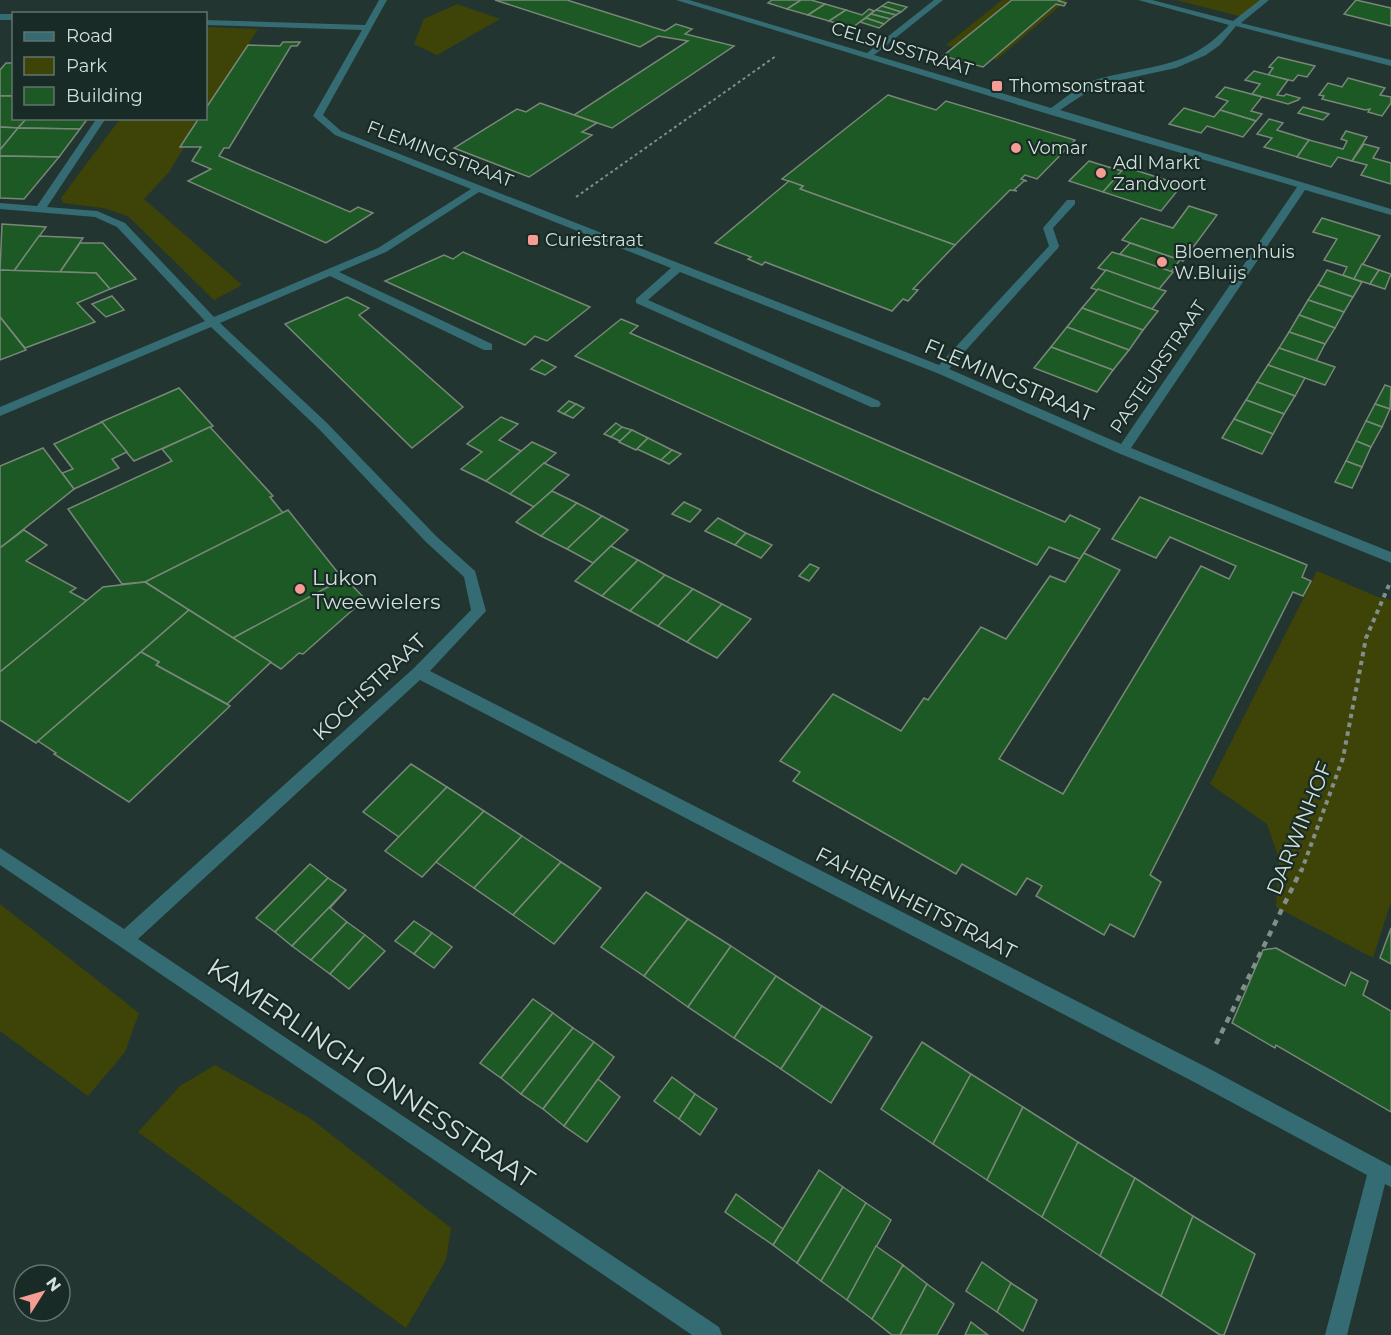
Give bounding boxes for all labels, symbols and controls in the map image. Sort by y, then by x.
legend [12,12,207,120]
street label: CELSIUSSTRAAT [828,17,976,81]
text: Road [66,25,113,47]
text: Park [66,55,107,77]
place label: Thomsonstraat [1009,75,1145,97]
marker: Thomsonstraat [990,79,1004,93]
text: Building [66,85,143,107]
street label: FLEMINGSTRAAT [364,116,517,192]
place label: Vomar [1028,137,1088,159]
marker: Vomar [1009,141,1023,155]
place label: Adl Markt Zandvoort [1113,152,1207,195]
marker: Adl Markt Zandvoort [1094,166,1108,180]
place label: Curiestraat [545,229,643,251]
marker: Curiestraat [526,233,540,247]
place label: Bloemenhuis W.Bluijs [1174,241,1295,284]
marker: Bloemenhuis W.Bluijs [1155,255,1169,269]
street label: PASTEURSTRAAT [1105,296,1211,438]
street label: FLEMINGSTRAAT [921,333,1097,427]
place label: Lukon Tweewielers [312,565,440,614]
marker: Lukon Tweewielers [293,582,307,596]
street label: KOCHSTRAAT [307,628,431,746]
street label: DARWINHOF [1261,758,1337,898]
street label: FAHRENHEITSTRAAT [811,841,1021,965]
street label: KAMERLINGH ONNESSTRAAT [201,951,541,1195]
north arrow [12,1263,72,1323]
text: N [42,1273,65,1295]

